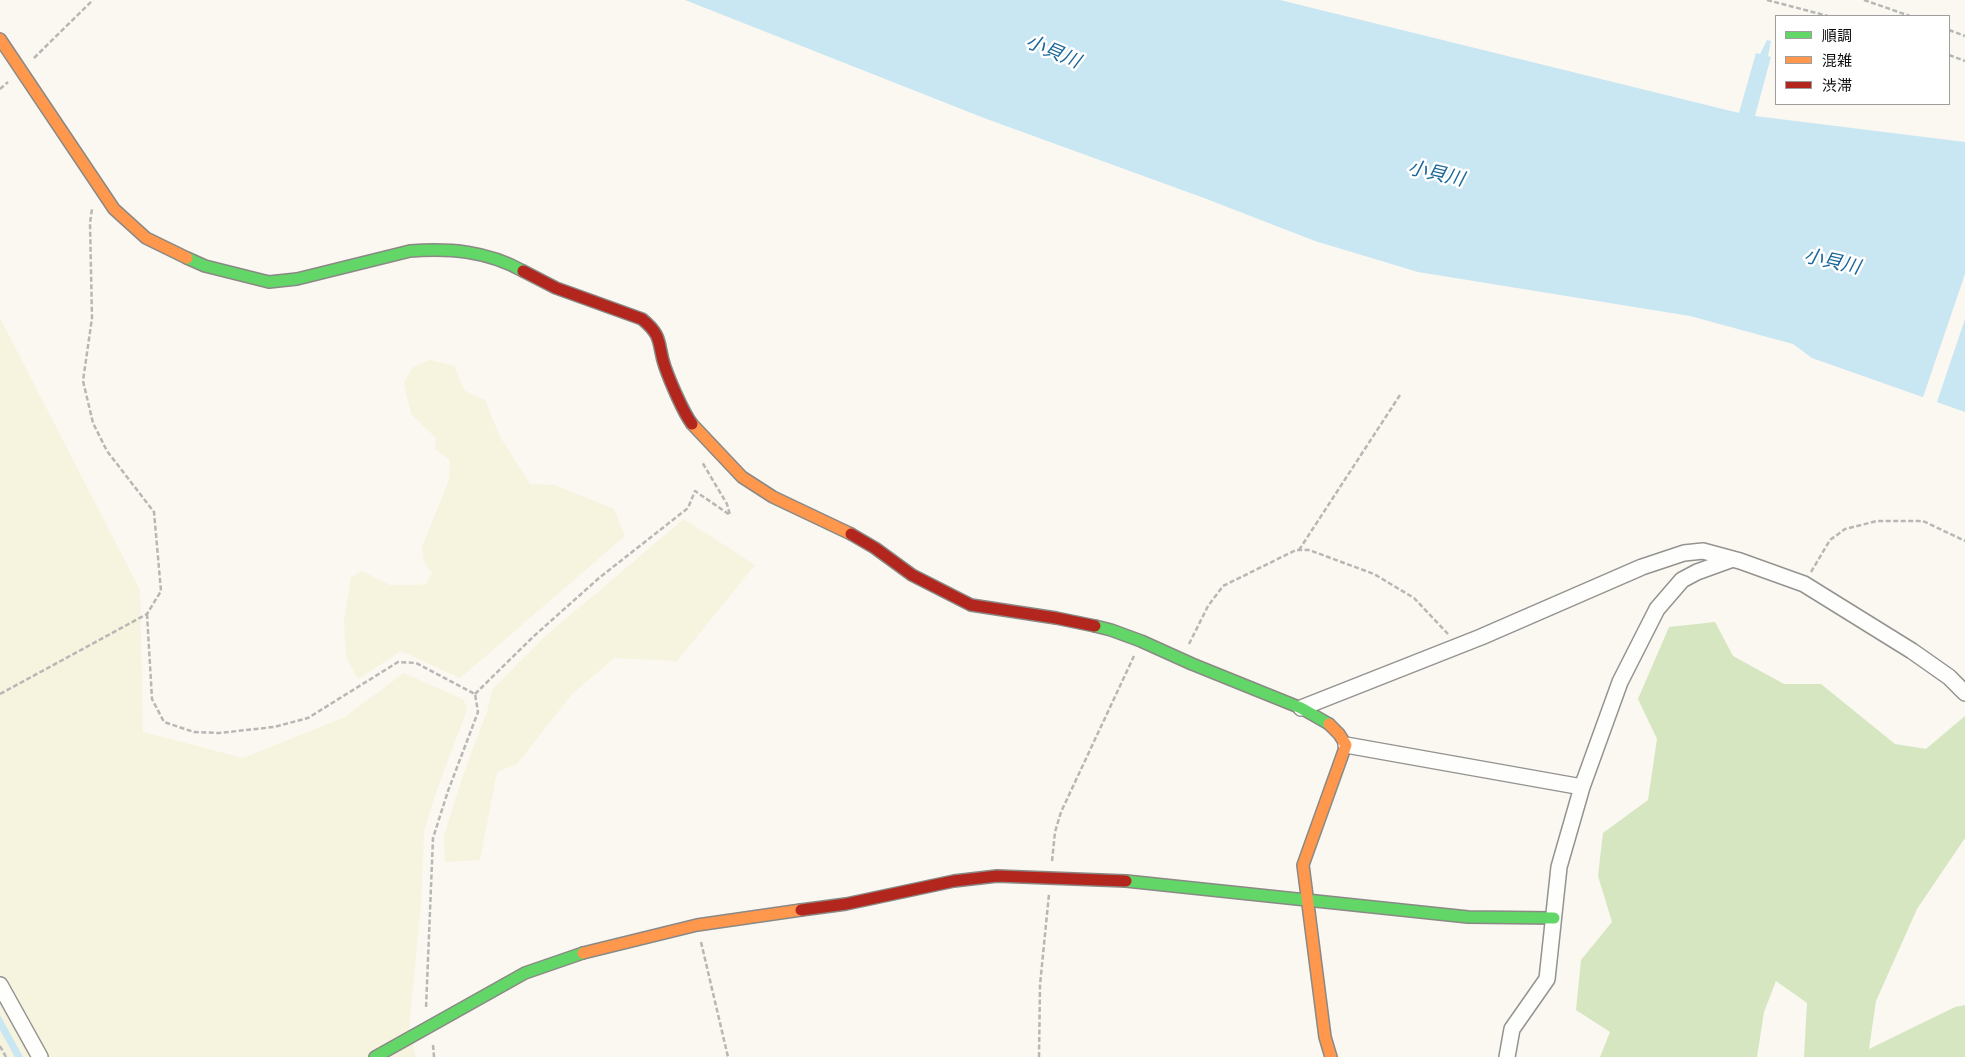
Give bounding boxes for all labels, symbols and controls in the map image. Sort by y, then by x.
legend [1775,15,1950,105]
text: 順調 [1822,23,1852,46]
water label: 小貝川 [1022,30,1084,74]
text: 混雑 [1822,48,1852,71]
text: 渋滞 [1822,73,1852,96]
water label: 小貝川 [1406,156,1466,192]
water label: 小貝川 [1802,244,1862,280]

